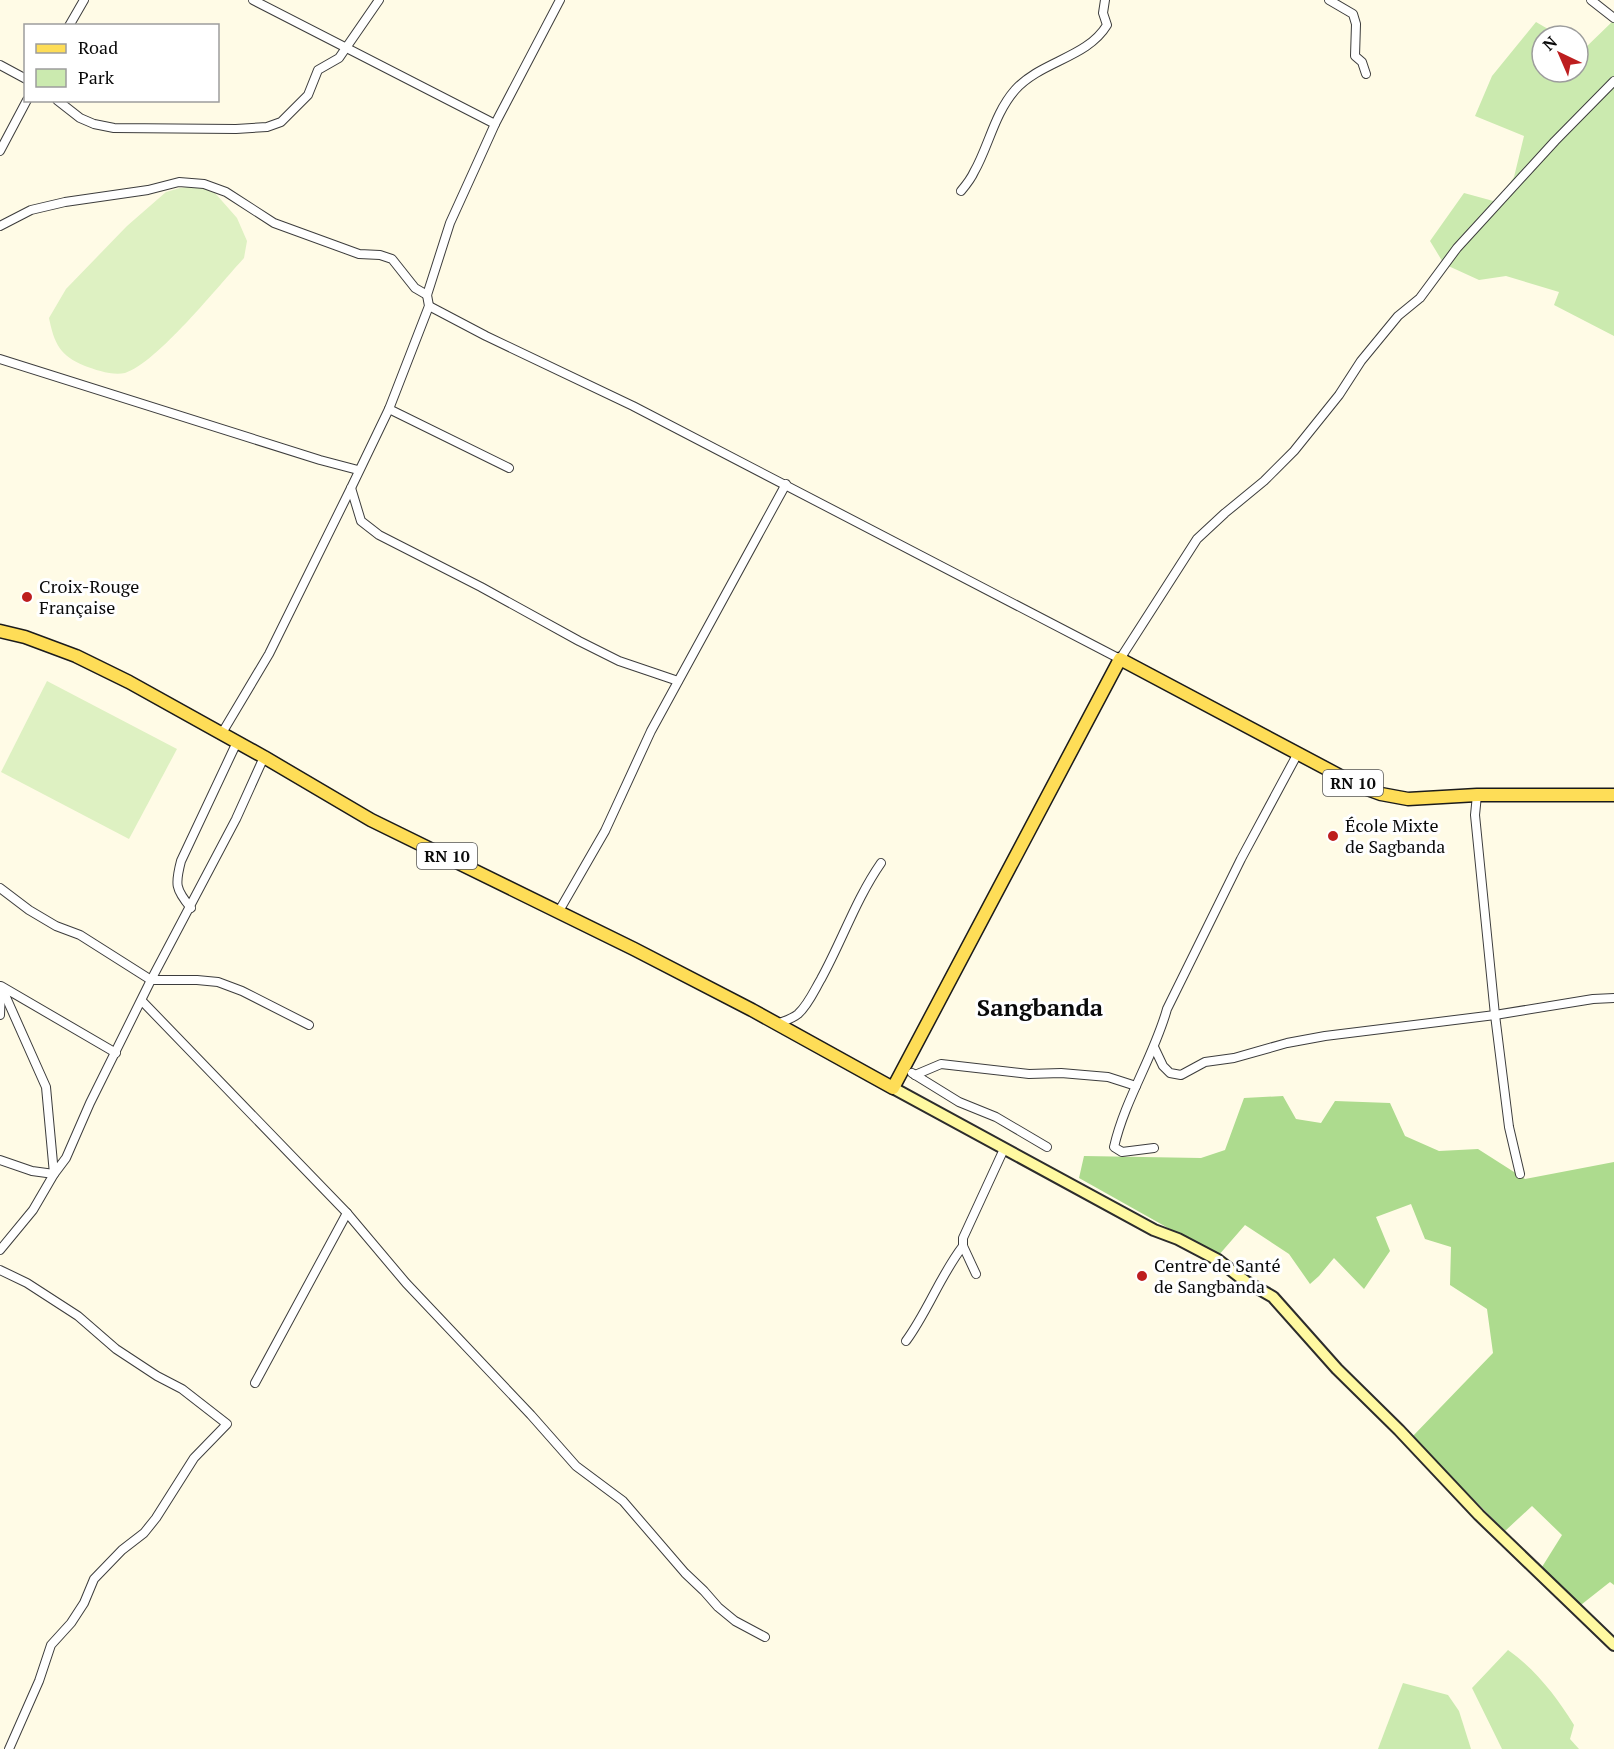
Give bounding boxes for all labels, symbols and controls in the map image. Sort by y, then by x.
legend [24,24,219,102]
north arrow [1530,24,1590,84]
text: N [1538,31,1562,55]
text: Road [78,35,118,59]
text: Park [78,65,115,89]
place label: Croix-Rouge Française [39,574,139,619]
marker: Croix-Rouge Française [20,590,34,604]
road number: RN 10 [1323,770,1383,796]
place label: École Mixte de Sagbanda [1345,813,1445,858]
marker: École Mixte de Sagbanda [1326,829,1340,843]
road number: RN 10 [417,843,477,869]
district label: Sangbanda [977,991,1104,1023]
place label: Centre de Santé de Sangbanda [1154,1253,1281,1298]
marker: Centre de Santé de Sangbanda [1135,1269,1149,1283]

